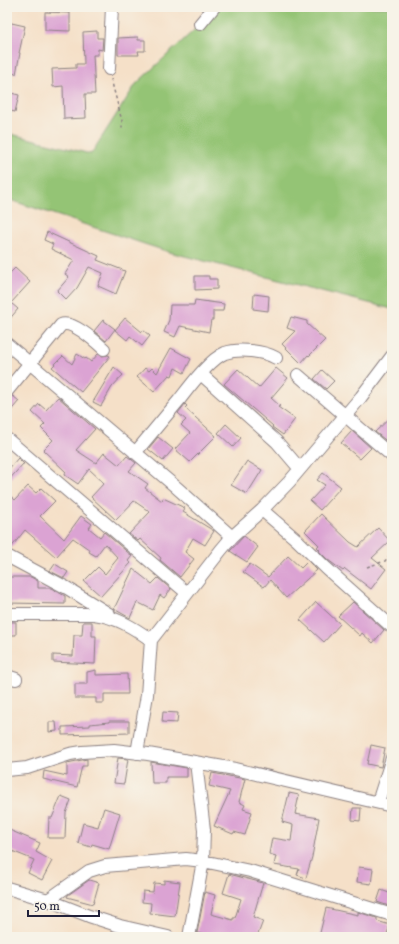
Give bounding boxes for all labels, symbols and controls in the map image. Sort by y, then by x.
scale bar [28,892,99,918]
text: 50 m [34,899,60,915]

